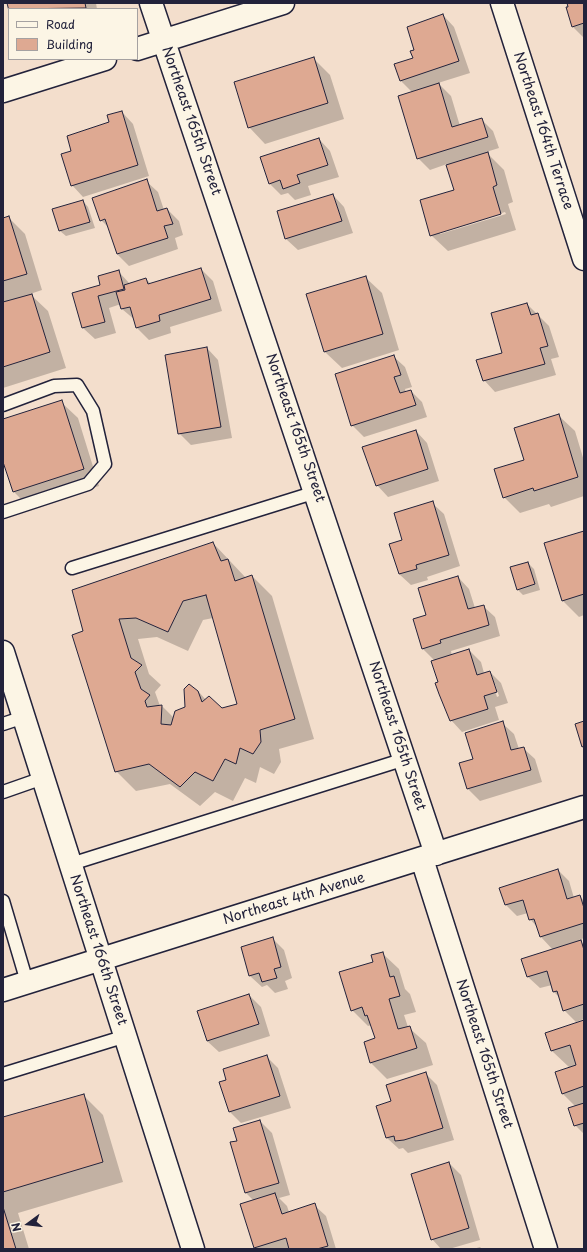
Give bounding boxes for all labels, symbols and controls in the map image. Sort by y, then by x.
legend [8,8,138,60]
text: Road [46,15,75,33]
text: Building [46,35,93,53]
street label: Northeast 165th Street [158,44,224,198]
street label: Northeast 164th Terrace [510,50,576,212]
street label: Northeast 165th Street [262,351,328,505]
street label: Northeast 165th Street [365,659,429,813]
street label: Northeast 4th Avenue [221,869,367,929]
street label: Northeast 166th Street [66,872,130,1028]
street label: Northeast 165th Street [452,977,516,1131]
north arrow [8,1204,48,1244]
text: N [7,1221,25,1234]

